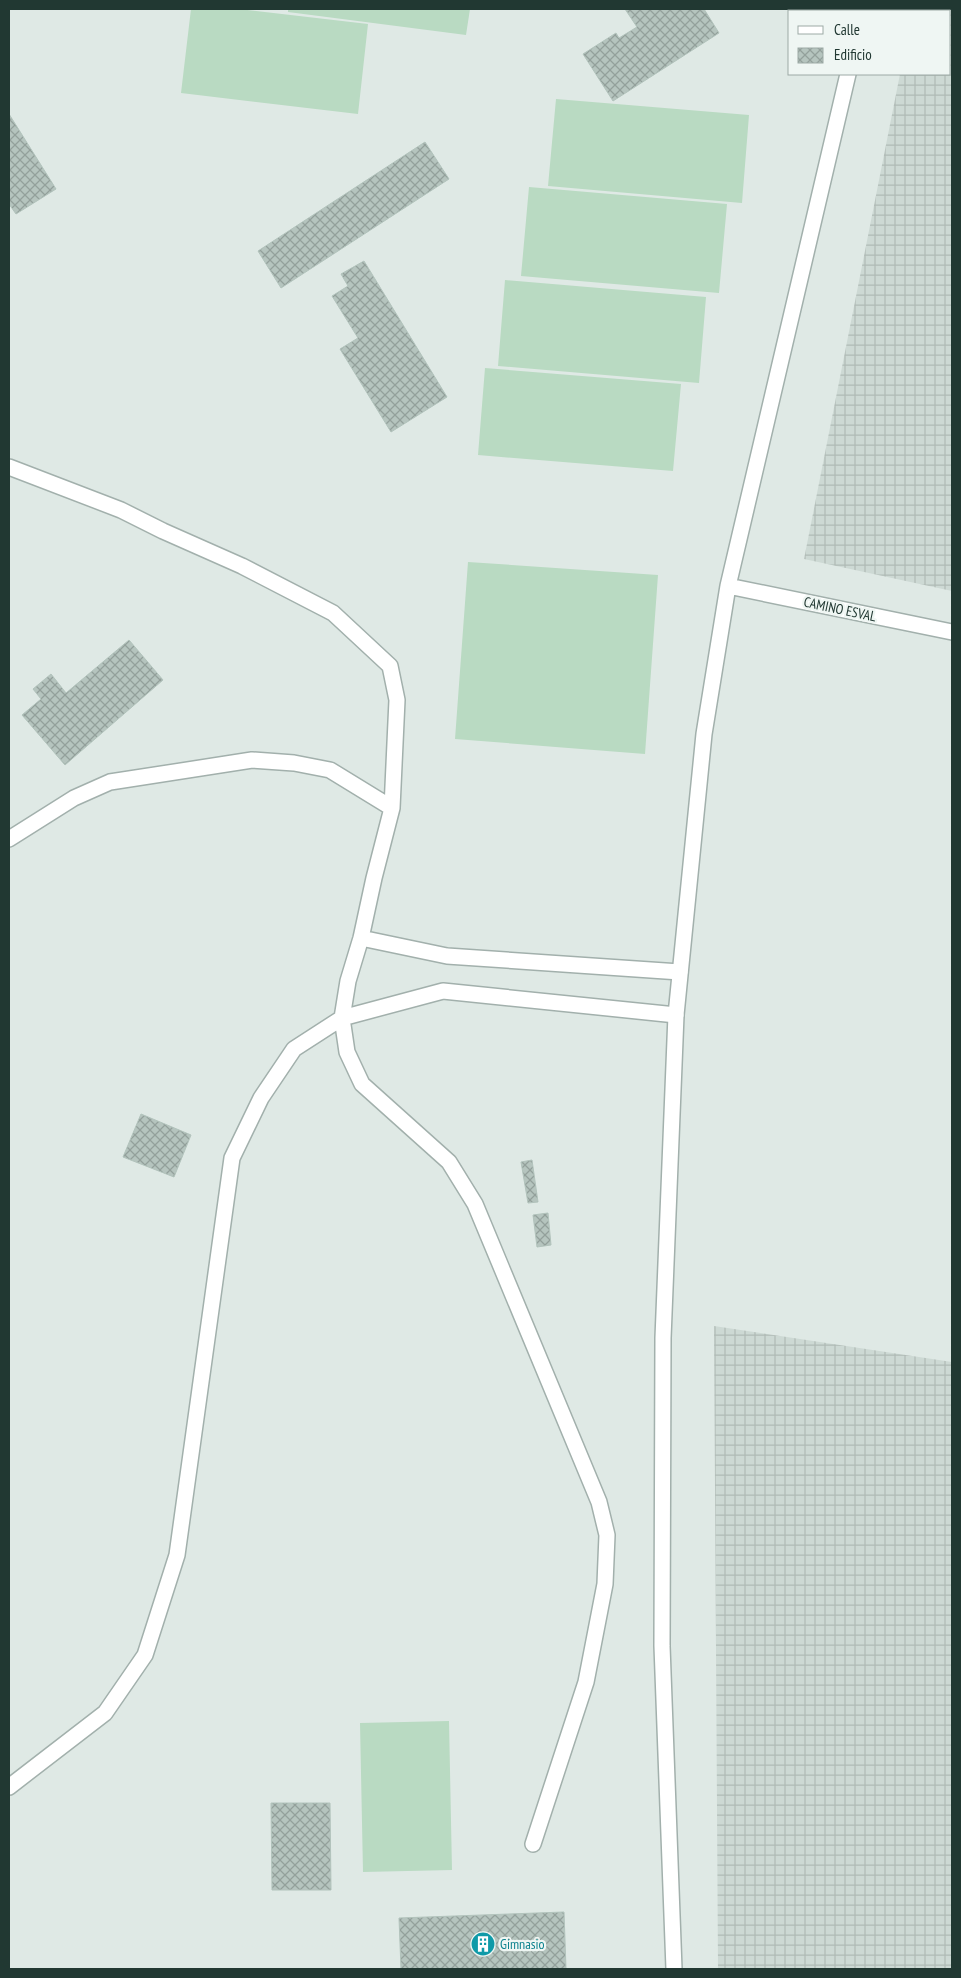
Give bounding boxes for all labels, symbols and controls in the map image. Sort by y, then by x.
legend [788,10,951,75]
text: Calle [834,20,860,39]
text: Edificio [834,45,872,64]
street label: CAMINO ESVAL [802,593,878,625]
building icon: Gimnasio [470,1931,496,1957]
place label: Gimnasio [500,1935,545,1953]

